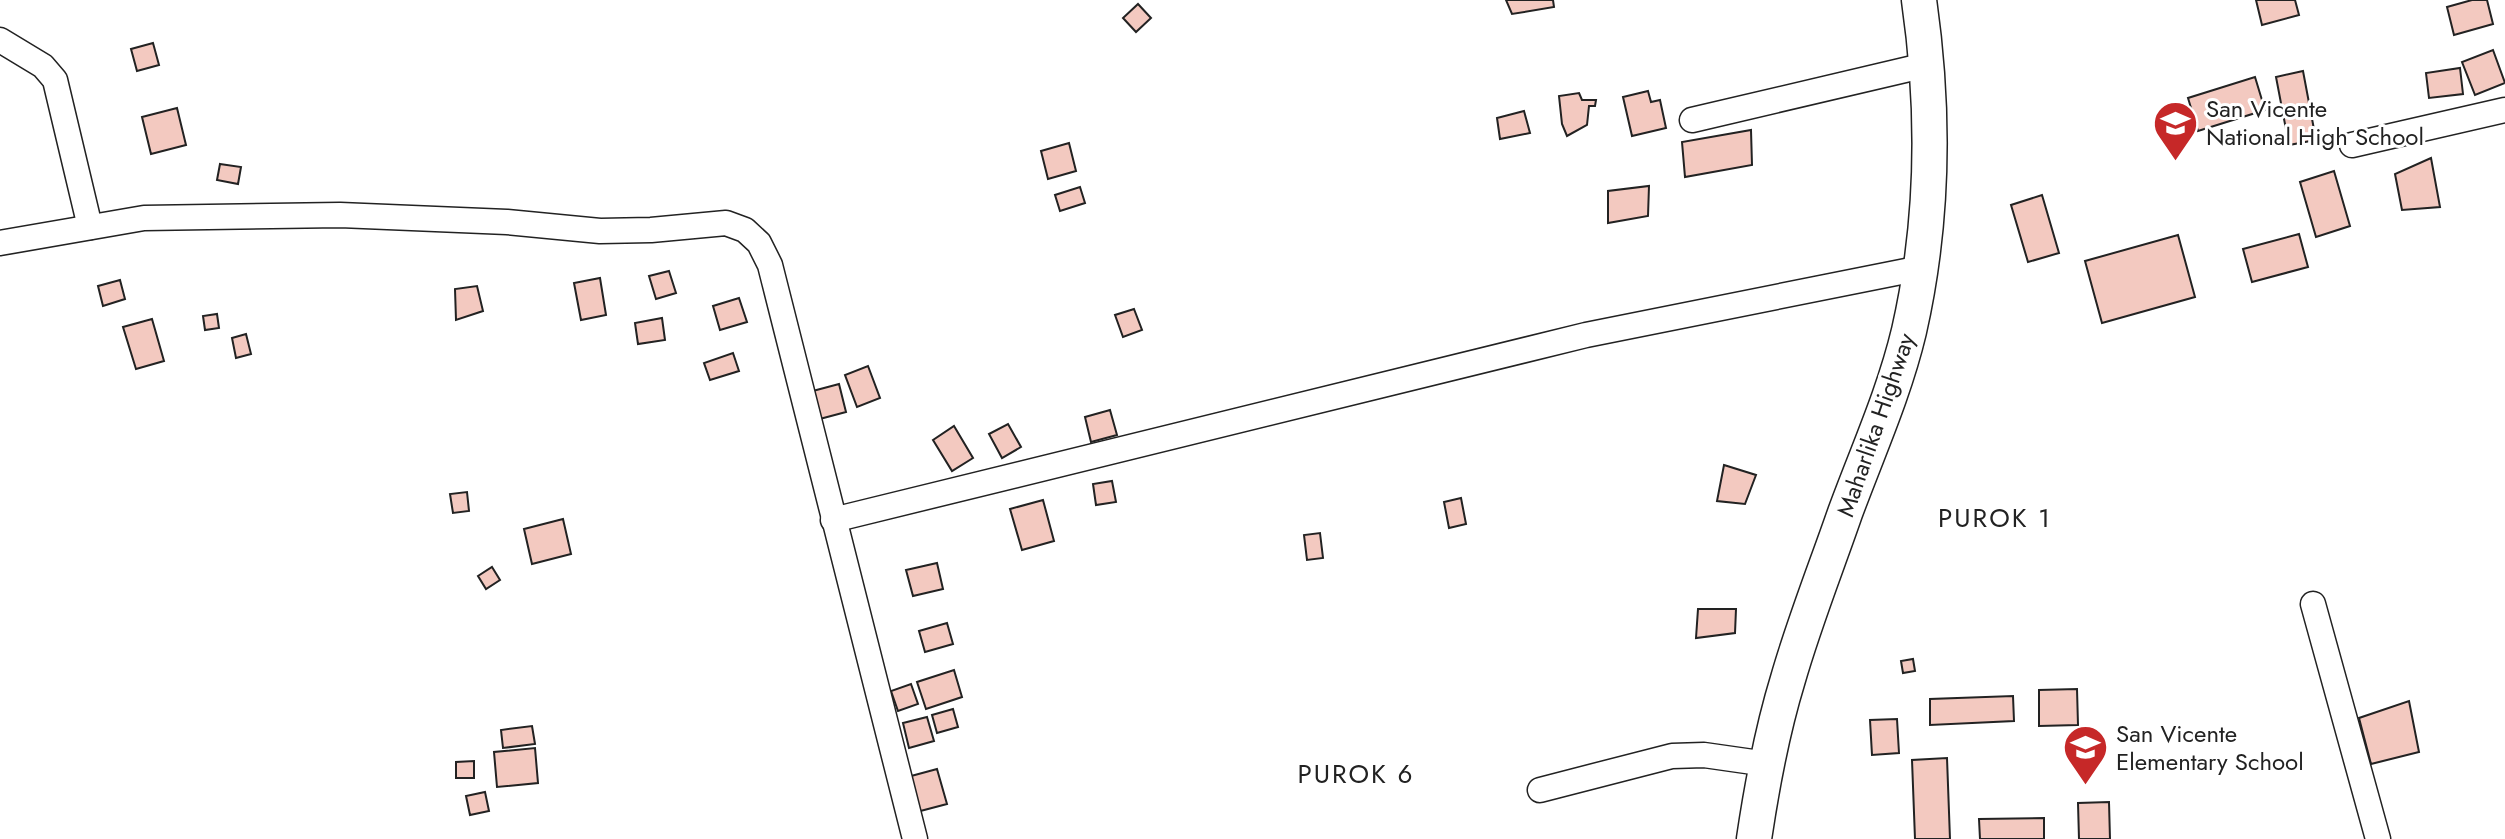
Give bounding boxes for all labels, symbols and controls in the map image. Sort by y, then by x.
place label: San Vicente National High School [2206,91,2424,154]
school or university icon: San Vicente National High School [2151,99,2199,162]
street label: Maharlika Highway [1828,328,1924,521]
district label: PUROK 1 [1938,499,2052,537]
place label: San Vicente Elementary School [2116,716,2304,779]
school or university icon: San Vicente Elementary School [2061,724,2109,787]
district label: PUROK 6 [1297,755,1415,793]

